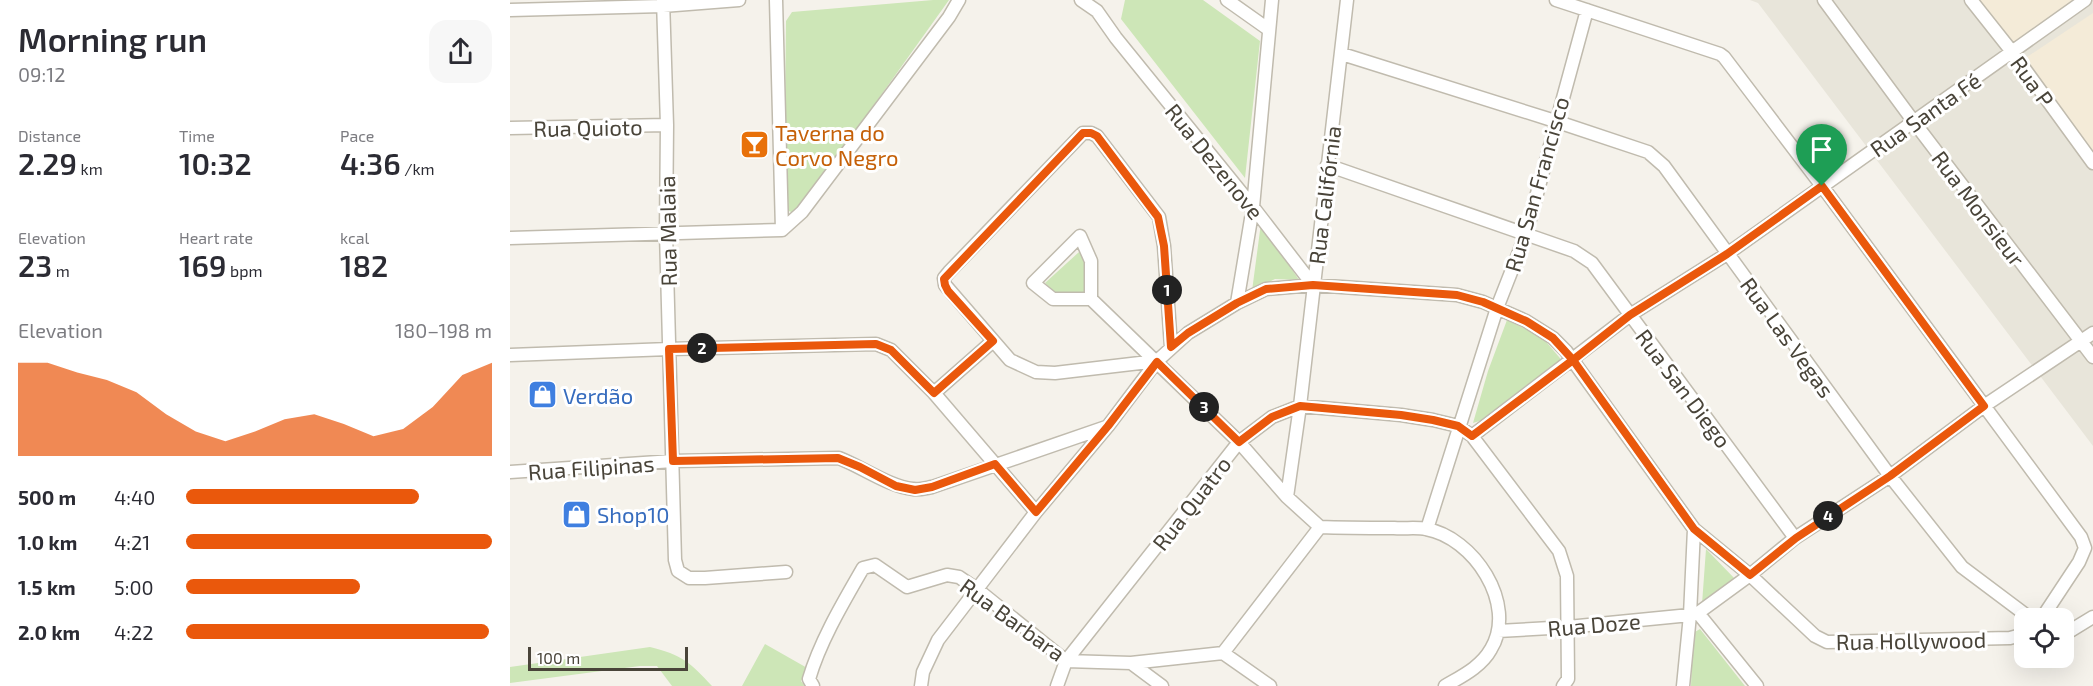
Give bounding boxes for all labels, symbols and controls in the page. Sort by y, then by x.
text: Morning run [18,19,207,59]
button: share [429,20,492,83]
street label: Rua P [2006,51,2060,111]
text: 09:12 [18,62,65,86]
street label: Rua Santa Fé [1865,66,1985,162]
street label: Rua San Francisco [1499,93,1573,275]
street label: Rua Dezenove [1161,98,1269,224]
street label: Rua Quioto [533,113,643,142]
place label: Taverna do Corvo Negro [775,119,898,170]
street label: Rua Califórnia [1303,124,1345,266]
pin [1796,124,1847,186]
text: Distance [18,126,81,145]
text: Time [179,126,215,145]
text: Pace [340,126,374,145]
bar icon: Taverna do Corvo Negro [738,129,770,161]
icon: arrive [1805,133,1838,166]
text: 2.29 [18,145,77,181]
text: 10:32 [179,145,252,181]
text: 4:36 [340,145,401,181]
street label: Rua Monsieur [1927,145,2031,271]
text: km [77,159,103,178]
text: /km [401,159,435,178]
street label: Rua Malaia [653,175,681,287]
text: Elevation [18,228,86,247]
text: Heart rate [179,228,253,247]
text: kcal [340,228,369,247]
text: 23 [18,247,52,283]
text: 169 [179,247,226,283]
text: 182 [340,247,388,283]
text: m [52,261,70,280]
text: bpm [226,261,262,280]
street label: Rua Las Vegas [1736,272,1840,402]
pin: 1 [1152,275,1182,305]
text: 1 [1164,280,1170,299]
text: Elevation [18,318,103,342]
text: 180–198 m [395,318,492,342]
street label: Rua San Diego [1631,324,1737,452]
pin: 2 [687,333,717,363]
text: 2 [697,338,707,357]
shop icon: Verdão [526,379,558,411]
place label: Verdão [563,382,633,408]
pin: 3 [1189,392,1219,422]
text: 3 [1199,397,1209,416]
street label: Rua Filipinas [527,450,655,484]
street label: Rua Quatro [1146,451,1236,556]
text: 500 m [18,485,76,509]
text: 4:40 [114,485,155,509]
shop icon: Shop10 [560,498,592,530]
place label: Shop10 [597,501,669,527]
pin: 4 [1813,501,1843,531]
text: 4 [1823,506,1833,525]
text: 1.0 km [18,530,77,554]
text: 4:21 [114,530,150,554]
street label: Rua Barbara [956,572,1070,666]
text: 1.5 km [18,575,76,599]
text: 5:00 [114,575,154,599]
street label: Rua Doze [1546,607,1642,641]
map controls [2014,608,2074,668]
button: locate [2014,608,2074,668]
text: 2.0 km [18,620,80,644]
text: 4:22 [114,620,154,644]
street label: Rua Hollywood [1836,626,1986,654]
scale bar [528,644,688,672]
text: 100 m [537,648,580,667]

